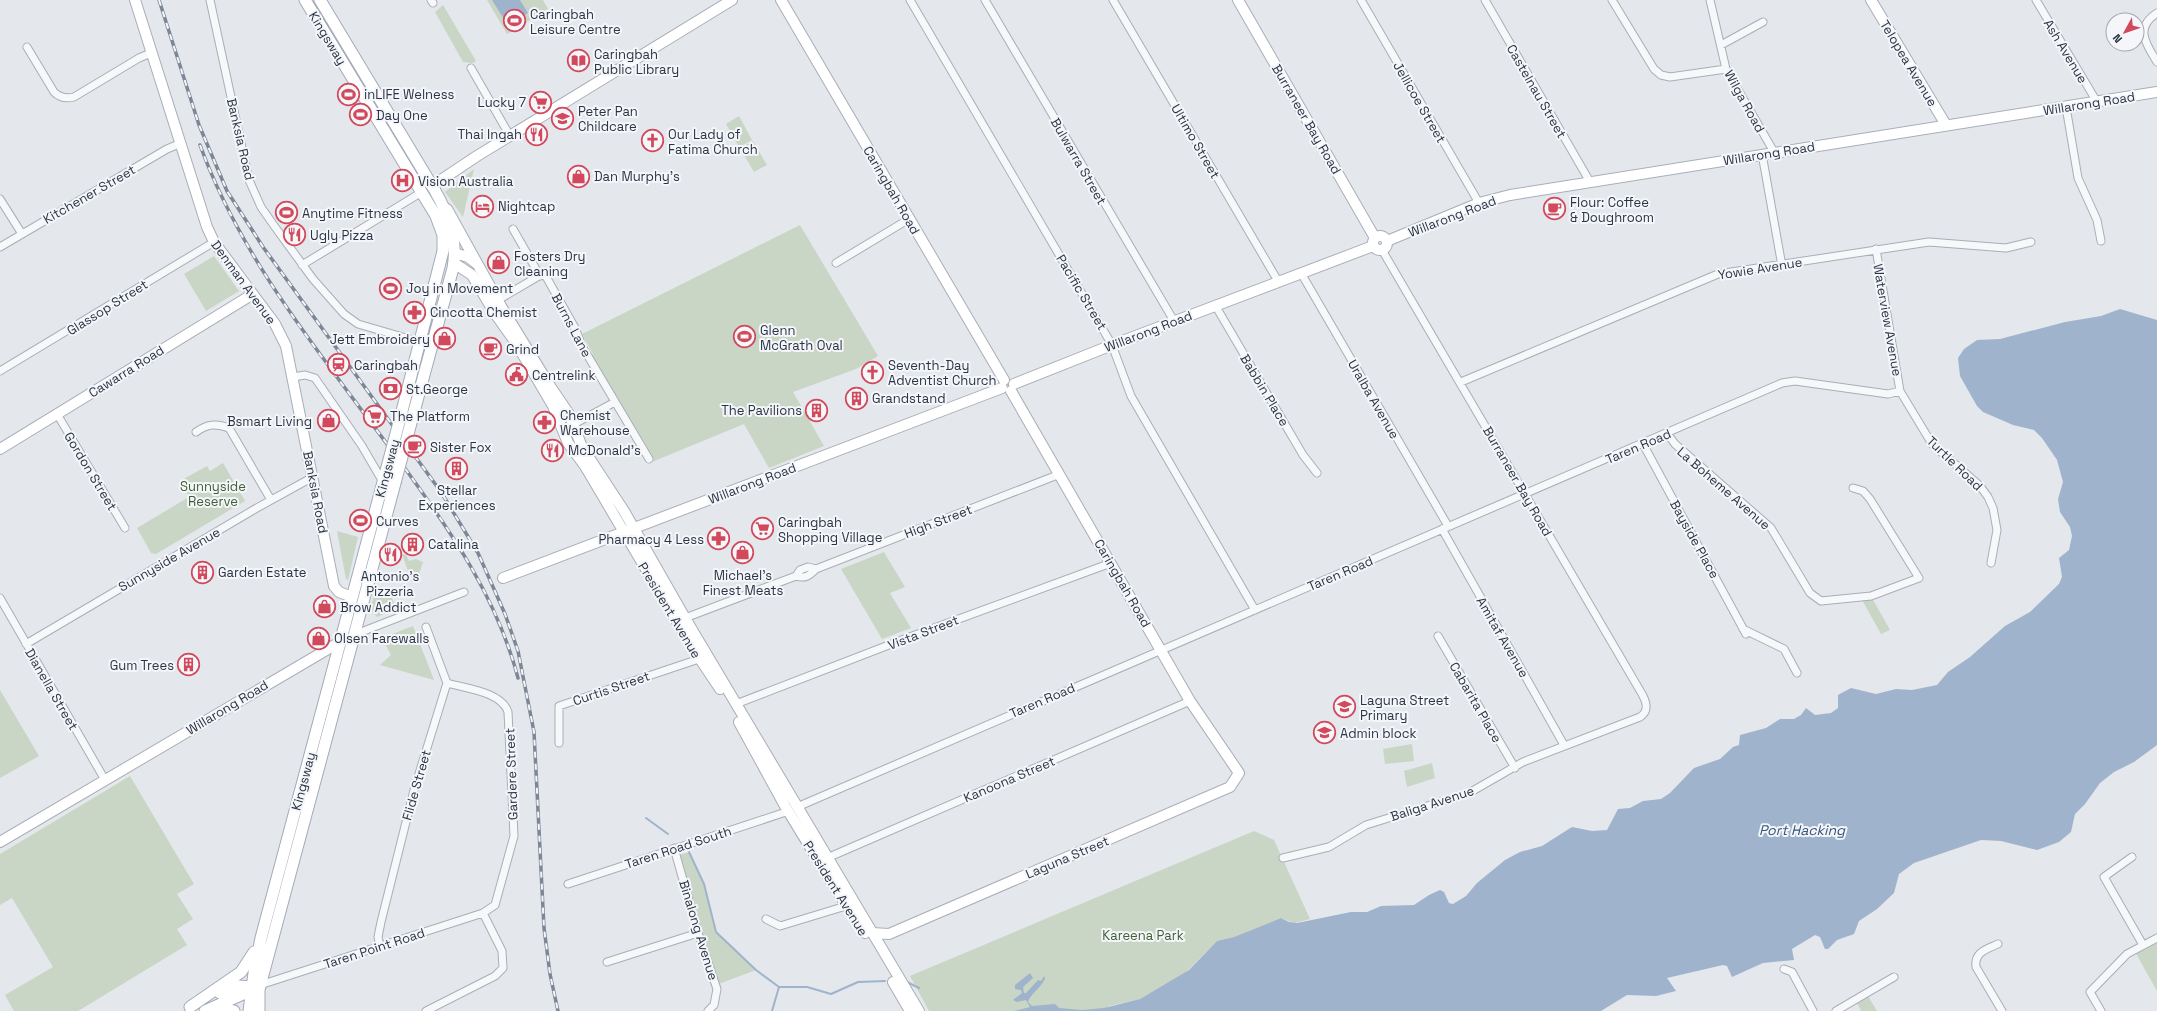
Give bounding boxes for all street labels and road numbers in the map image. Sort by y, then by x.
street label: Kingsway [305,8,350,68]
street label: Ash Avenue [2040,16,2091,87]
street label: Telopea Avenue [1876,17,1941,110]
street label: Castelnau Street [1503,41,1570,141]
street label: Jellicoe Street [1389,59,1450,146]
street label: Burraneer Bay Road [1268,61,1345,177]
street label: Wilga Road [1720,67,1769,135]
street label: Willarong Road [2042,88,2136,119]
street label: Banksia Road [223,96,258,182]
street label: Ultimo Street [1167,101,1224,182]
street label: Bulwarra Street [1047,115,1110,208]
street label: Willarong Road [1722,138,1816,169]
street label: Caringbah Road [859,143,924,237]
street label: Kitchener Street [40,161,139,228]
street label: Willarong Road [1406,192,1498,241]
street label: Denman Avenue [207,237,280,328]
street label: Pacific Street [1052,251,1111,333]
street label: Yowie Avenue [1717,253,1803,284]
street label: Waterview Avenue [1869,263,1906,378]
street label: Glassop Street [64,276,151,339]
street label: Burns Lane [548,290,595,360]
street label: Willarong Road [1102,307,1194,356]
street label: Cawarra Road [85,341,167,401]
street label: Babbin Place [1236,351,1293,429]
street label: Uralba Avenue [1344,356,1403,442]
street label: Burraneer Bay Road [1479,423,1556,539]
street label: Taren Road [1603,425,1674,468]
street label: Gordon Street [60,429,121,514]
street label: Turtle Road [1923,432,1986,494]
street label: Kingsway [372,437,403,499]
street label: La Boheme Avenue [1674,443,1774,534]
street label: Banksia Road [299,449,332,535]
street label: Willarong Road [706,459,798,508]
street label: Bayside Place [1666,497,1723,581]
street label: High Street [902,501,974,542]
street label: Sunnyside Avenue [115,523,223,596]
street label: Caringbah Road [1090,536,1155,630]
street label: Taren Road [1305,552,1376,595]
street label: President Avenue [634,559,705,661]
street label: Amitaf Avenue [1473,594,1533,681]
street label: Vista Street [885,611,961,654]
street label: Dianella Street [21,645,82,733]
street label: Cabarita Place [1446,659,1505,746]
street label: Curtis Street [570,667,652,710]
street label: Willarong Road [183,676,271,739]
street label: Taren Road [1007,679,1078,722]
street label: Gardere Street [501,728,522,820]
street label: Flide Street [398,748,435,822]
street label: Kingsway [288,750,319,812]
street label: Kanoona Street [961,752,1058,806]
street label: Baliga Avenue [1388,782,1476,825]
street label: Taren Road South [623,822,733,873]
street label: Laguna Street [1023,832,1112,883]
street label: President Avenue [799,837,872,939]
street label: Binalong Avenue [675,878,722,982]
street label: Taren Point Road [321,924,427,973]

